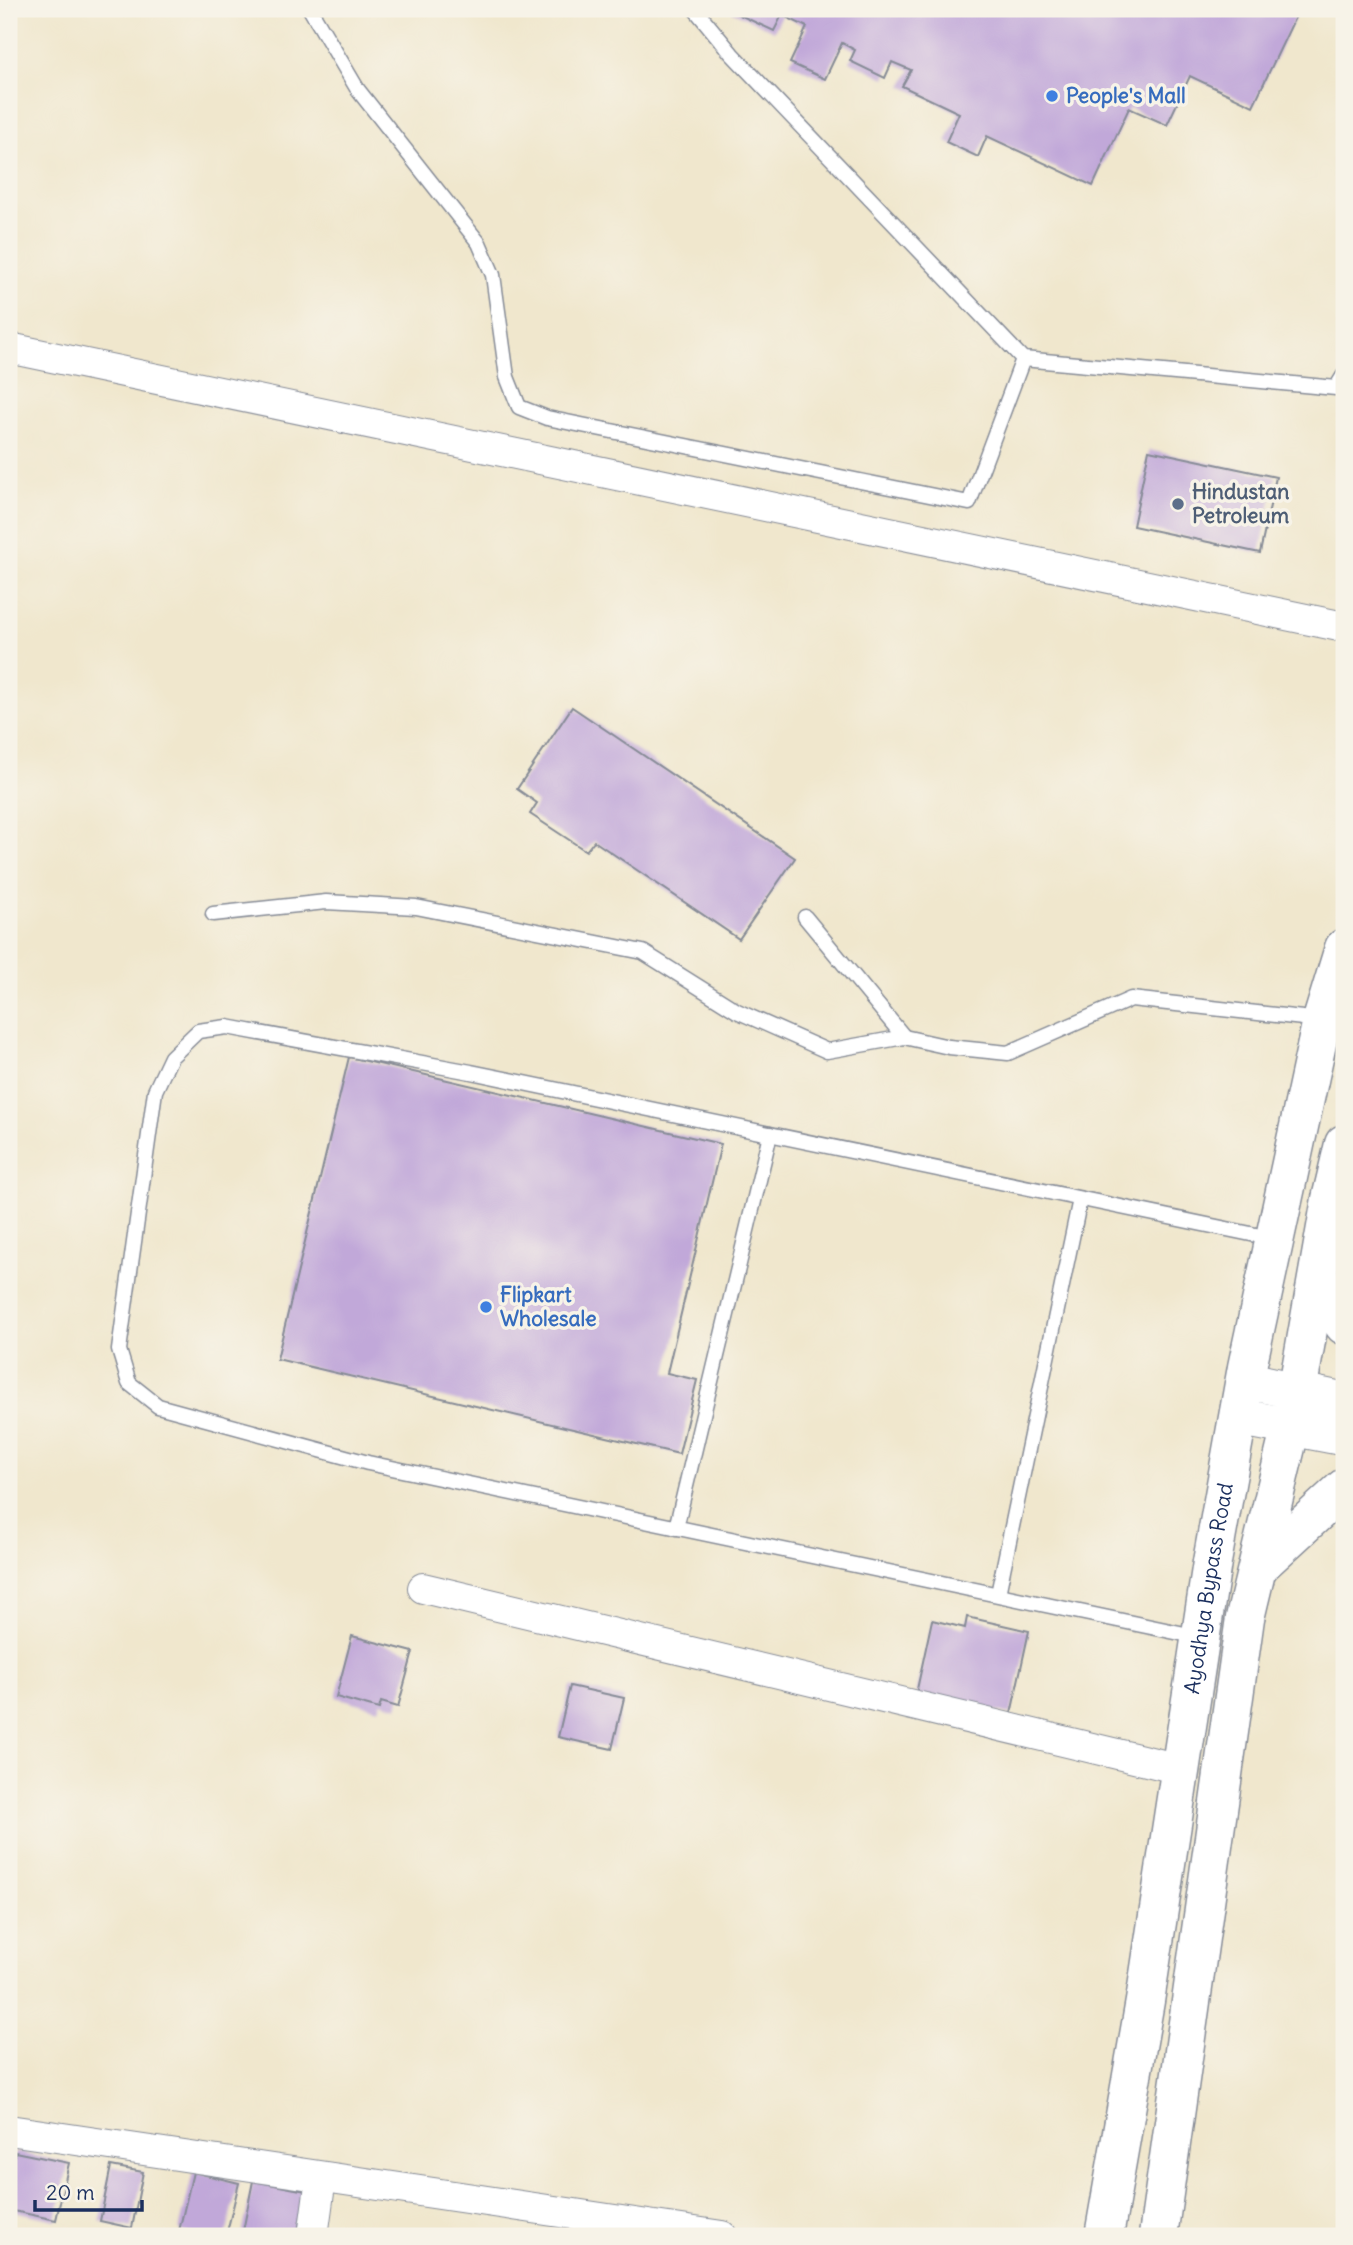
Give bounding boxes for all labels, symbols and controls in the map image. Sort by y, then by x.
place label: People's Mall [1066,82,1186,109]
marker: People's Mall [1044,88,1060,104]
place label: Hindustan Petroleum [1192,478,1290,529]
marker: Hindustan Petroleum [1170,496,1186,512]
place label: Flipkart Wholesale [500,1281,597,1332]
marker: Flipkart Wholesale [478,1299,494,1315]
street label: Ayodhya Bypass Road [1178,1481,1239,1696]
scale bar [35,2168,142,2212]
text: 20 m [46,2179,95,2206]

